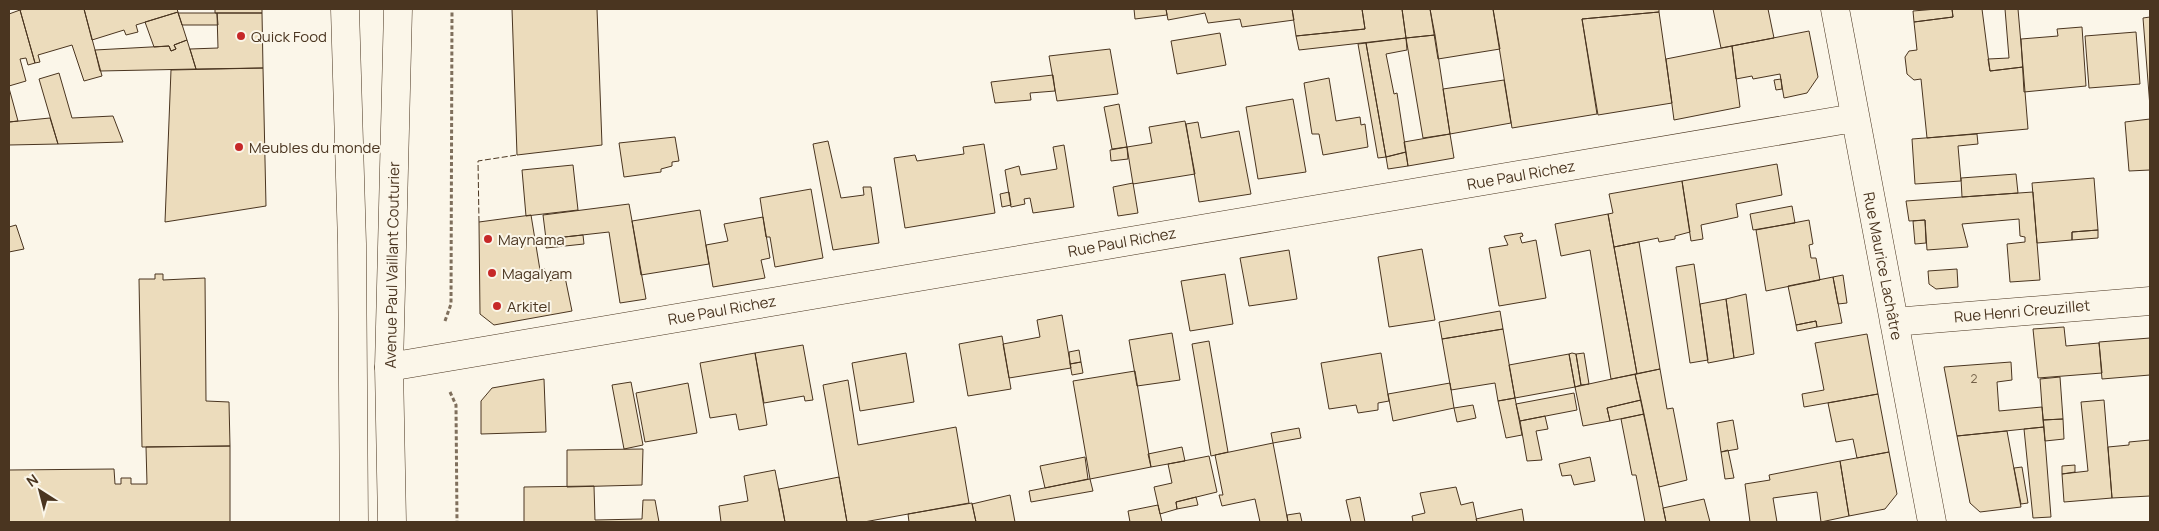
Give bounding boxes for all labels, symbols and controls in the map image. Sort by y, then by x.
place label: Quick Food [251,26,327,47]
marker: Quick Food [235,30,247,42]
place label: Meubles du monde [249,137,380,158]
marker: Meubles du monde [233,141,245,153]
street label: Rue Paul Richez [1465,155,1577,195]
street label: Avenue Paul Vaillant Couturier [380,161,404,369]
street label: Rue Maurice Lachâtre [1858,190,1908,342]
street label: Rue Paul Richez [1066,222,1178,262]
place label: Maynama [498,229,565,250]
marker: Maynama [482,233,494,245]
place label: Magalyam [502,263,572,284]
marker: Magalyam [486,267,498,279]
street label: Rue Paul Richez [666,290,778,330]
street label: Rue Henri Creuzillet [1953,295,2091,327]
place label: Arkitel [507,296,551,317]
marker: Arkitel [491,300,503,312]
house number: 2 [1971,370,1978,387]
north arrow [15,466,65,516]
text: N [22,469,42,491]

